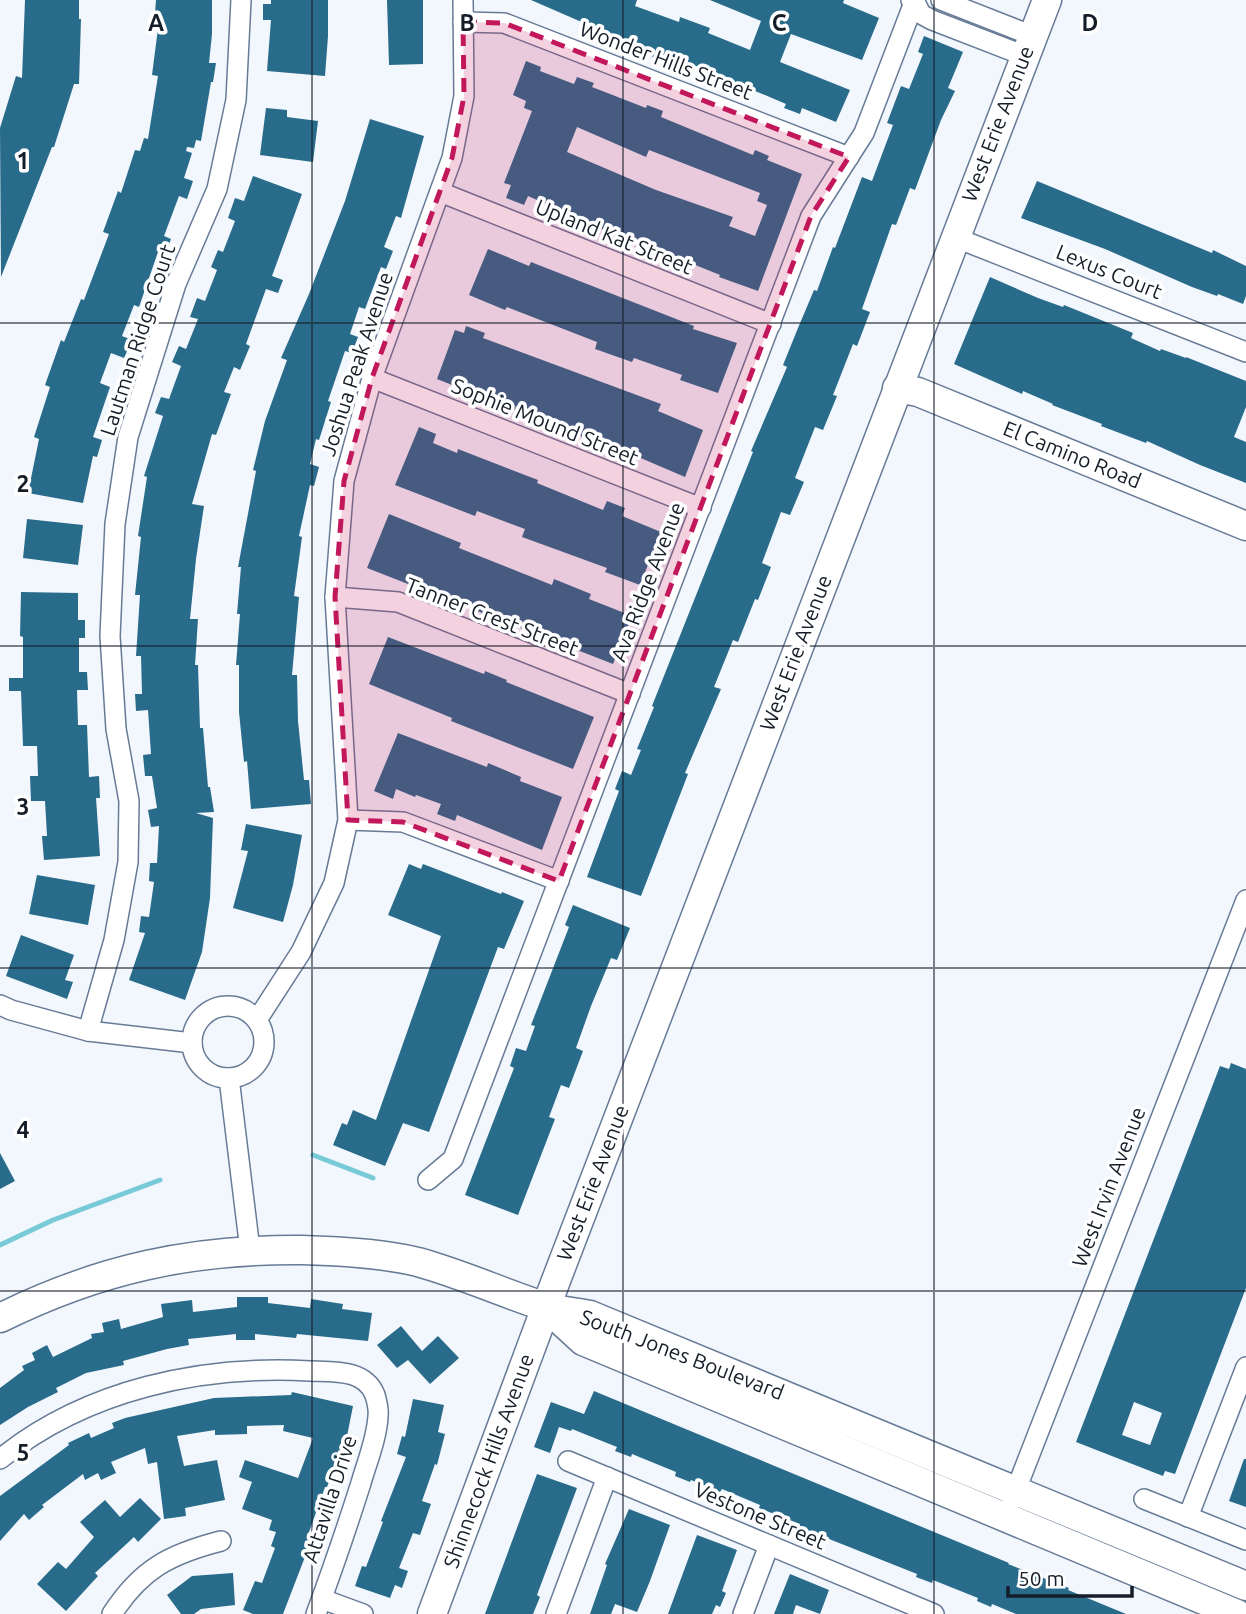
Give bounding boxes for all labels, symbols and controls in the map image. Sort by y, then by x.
text: A [148,10,164,35]
text: B [459,10,475,35]
text: C [772,10,787,35]
text: D [1082,10,1098,35]
street label: Wonder Hills Street [576,16,756,104]
street label: West Erie Avenue [956,42,1038,205]
text: 1 [17,148,29,173]
street label: Upland Kat Street [532,194,696,279]
street label: Lexus Court [1053,239,1166,303]
street label: Lautman Ridge Court [95,241,179,438]
street label: Joshua Peak Avenue [315,269,397,459]
street label: Sophie Mound Street [448,373,642,470]
street label: El Camino Road [1000,416,1145,493]
text: 2 [17,471,29,496]
street label: Ava Ridge Avenue [606,498,689,665]
street label: West Erie Avenue [754,571,836,734]
street label: Tanner Crest Street [403,572,582,660]
text: 3 [17,794,29,819]
street label: West Erie Avenue [551,1101,633,1264]
street label: West Irvin Avenue [1066,1103,1150,1270]
text: 4 [17,1117,30,1142]
street label: South Jones Boulevard [577,1304,788,1404]
street label: Shinnecock Hills Avenue [438,1350,538,1571]
street label: Attavilla Drive [297,1432,361,1565]
text: 5 [17,1440,29,1465]
street label: Vestone Street [691,1477,830,1554]
scale bar [1008,1554,1132,1598]
text: 50 m [1018,1566,1065,1590]

